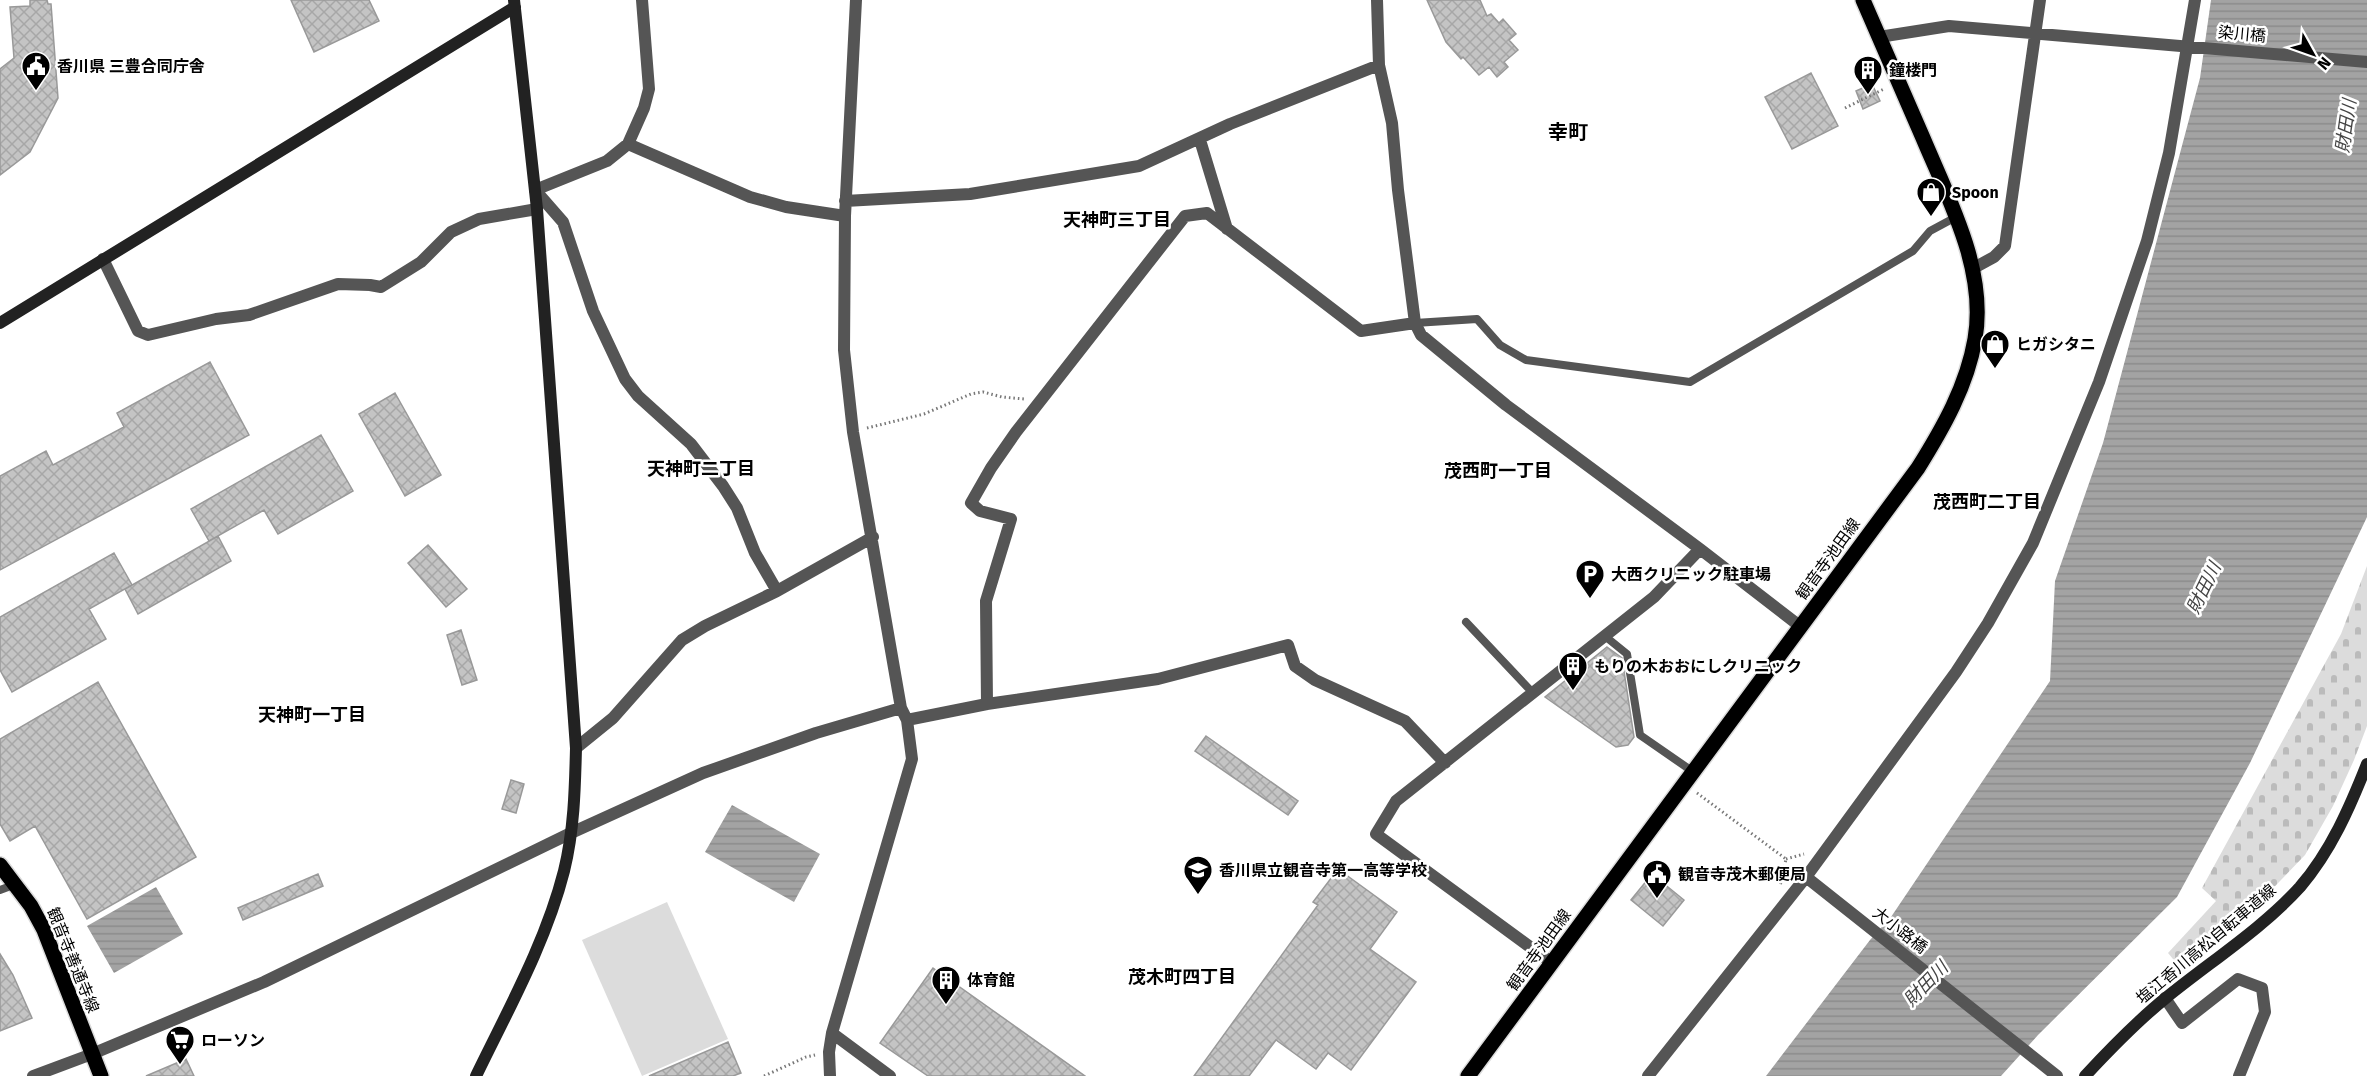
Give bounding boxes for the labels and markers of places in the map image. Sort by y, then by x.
public building icon: 香川県 三豊合同庁舎 [20,50,52,92]
building icon: 鐘楼門 [1852,54,1884,96]
place label: 香川県 三豊合同庁舎 [57,57,205,76]
place label: 鐘楼門 [1889,61,1937,80]
shop icon: Spoon [1915,176,1947,218]
place label: Spoon [1952,183,1999,202]
shop icon: ヒガシタニ [1979,328,2011,370]
place label: ヒガシタニ [2016,335,2096,354]
parking icon: 大西クリニック駐車場 [1574,558,1606,600]
place label: 大西クリニック駐車場 [1611,565,1771,584]
building icon: もりの木おおにしクリニック [1557,650,1589,692]
place label: もりの木おおにしクリニック [1594,657,1802,676]
school or university icon: 香川県立観音寺第一高等学校 [1182,854,1214,896]
public building icon: 観音寺茂木郵便局 [1641,858,1673,900]
place label: 香川県立観音寺第一高等学校 [1219,861,1427,880]
place label: 観音寺茂木郵便局 [1678,865,1806,884]
building icon: 体育館 [930,964,962,1006]
place label: 体育館 [967,971,1015,990]
supermarket icon: ローソン [164,1024,196,1066]
place label: ローソン [201,1031,265,1050]

